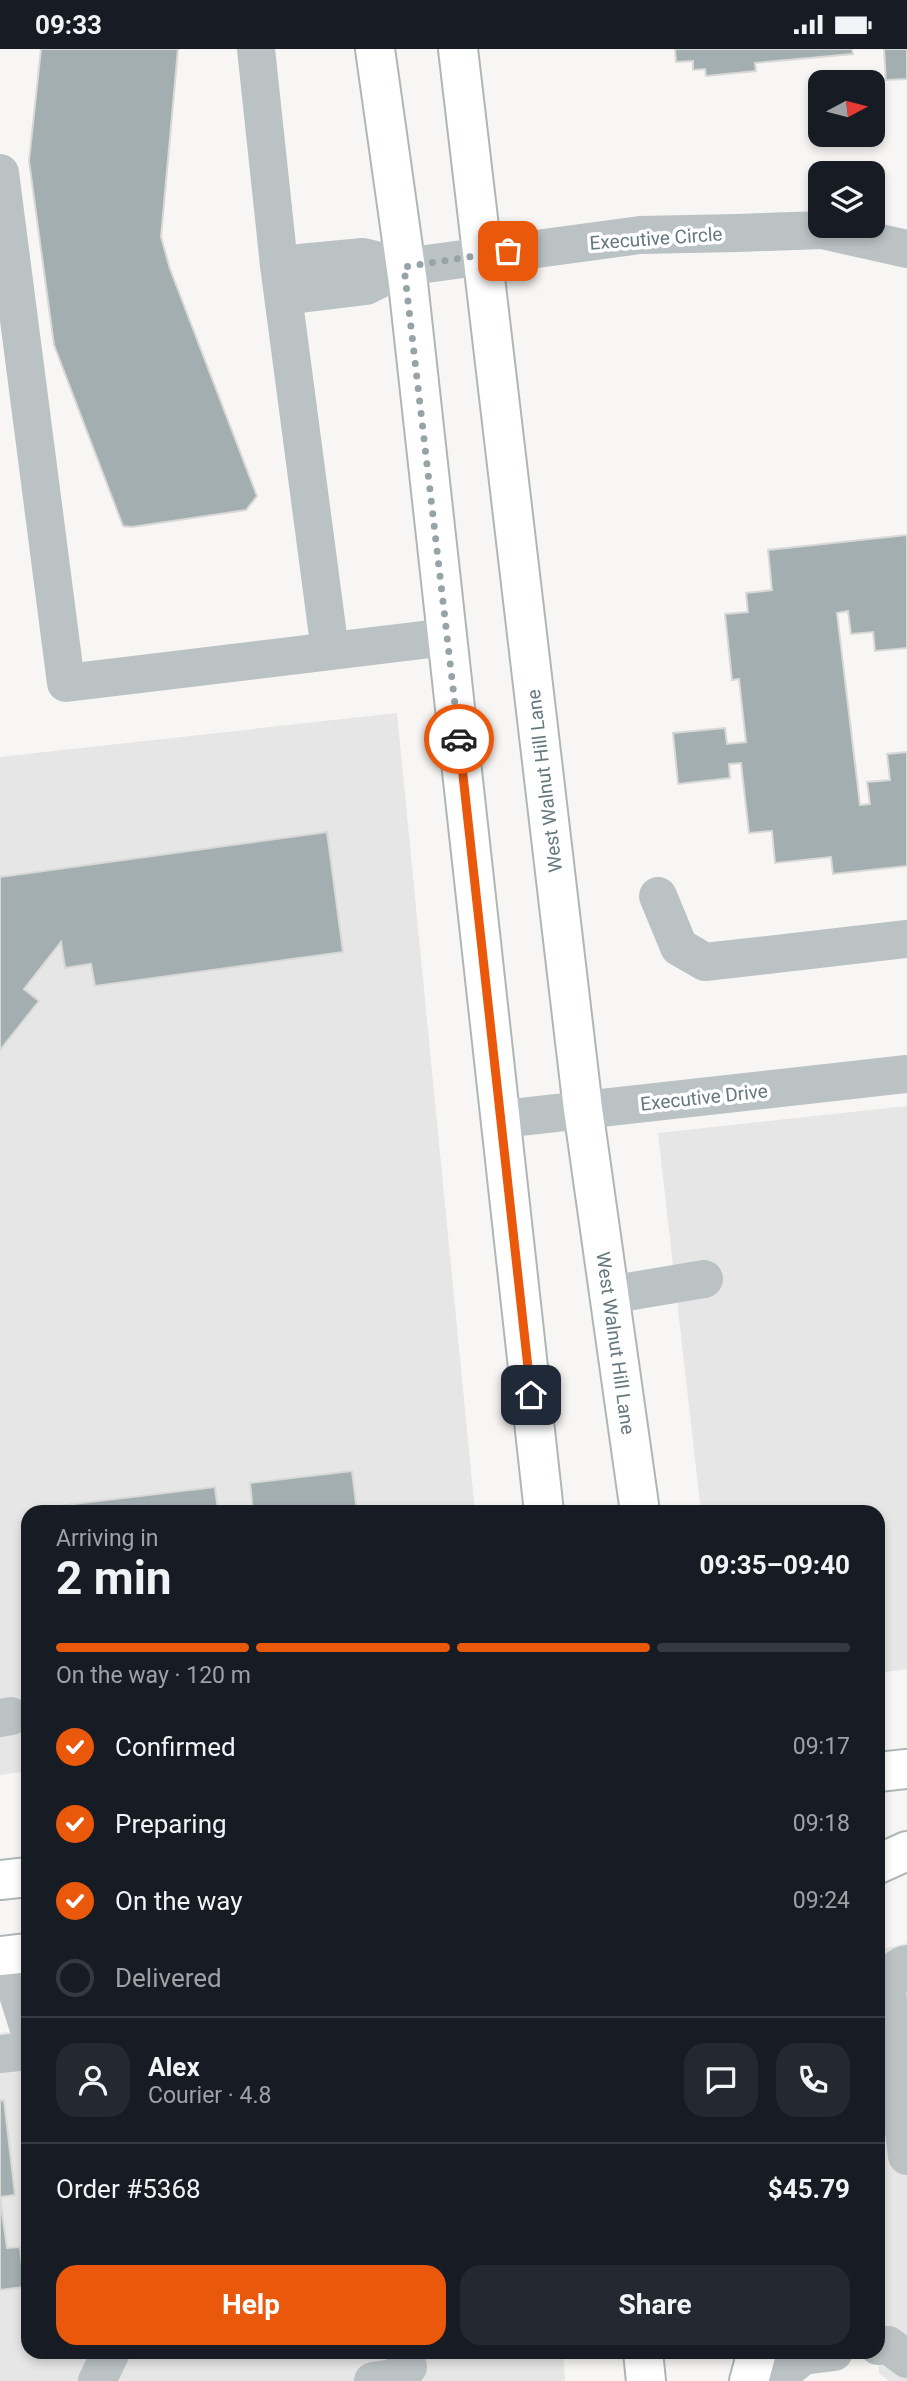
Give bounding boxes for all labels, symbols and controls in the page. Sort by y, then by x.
text: 09:33 [35,10,102,40]
north arrow [808,70,886,147]
map controls [808,70,885,238]
button: layers [808,161,885,238]
pin [478,221,538,281]
street label: Executive Circle [589,222,723,255]
icon: bag [489,232,527,270]
street label: West Walnut Hill Lane [522,688,567,874]
courier [424,704,494,774]
icon: car [440,720,478,758]
street label: Executive Drive [639,1079,769,1116]
street label: West Walnut Hill Lane [591,1250,640,1436]
pin [501,1365,561,1425]
icon: home [512,1376,550,1414]
text: Arriving in [56,1525,159,1552]
text: 09:35–09:40 [700,1550,850,1580]
text: 2 min [56,1551,172,1605]
text: On the way · 120 m [56,1662,251,1689]
icon: check [56,1728,94,1766]
text: Confirmed [115,1732,236,1762]
text: 09:17 [793,1733,850,1760]
icon: check [56,1805,94,1843]
text: Preparing [115,1809,227,1839]
text: 09:18 [793,1810,850,1837]
icon: check [56,1882,94,1920]
text: On the way [115,1886,243,1916]
text: 09:24 [793,1887,850,1914]
text: Delivered [115,1963,222,1993]
button: person [56,2043,130,2117]
button: chat [684,2043,758,2117]
button: phone [776,2043,850,2117]
text: Alex [148,2052,200,2082]
text: Courier · 4.8 [148,2082,271,2109]
text: Order #5368 [56,2174,201,2204]
text: $45.79 [768,2174,850,2204]
button: Help [56,2265,446,2345]
button: Share [460,2265,850,2345]

